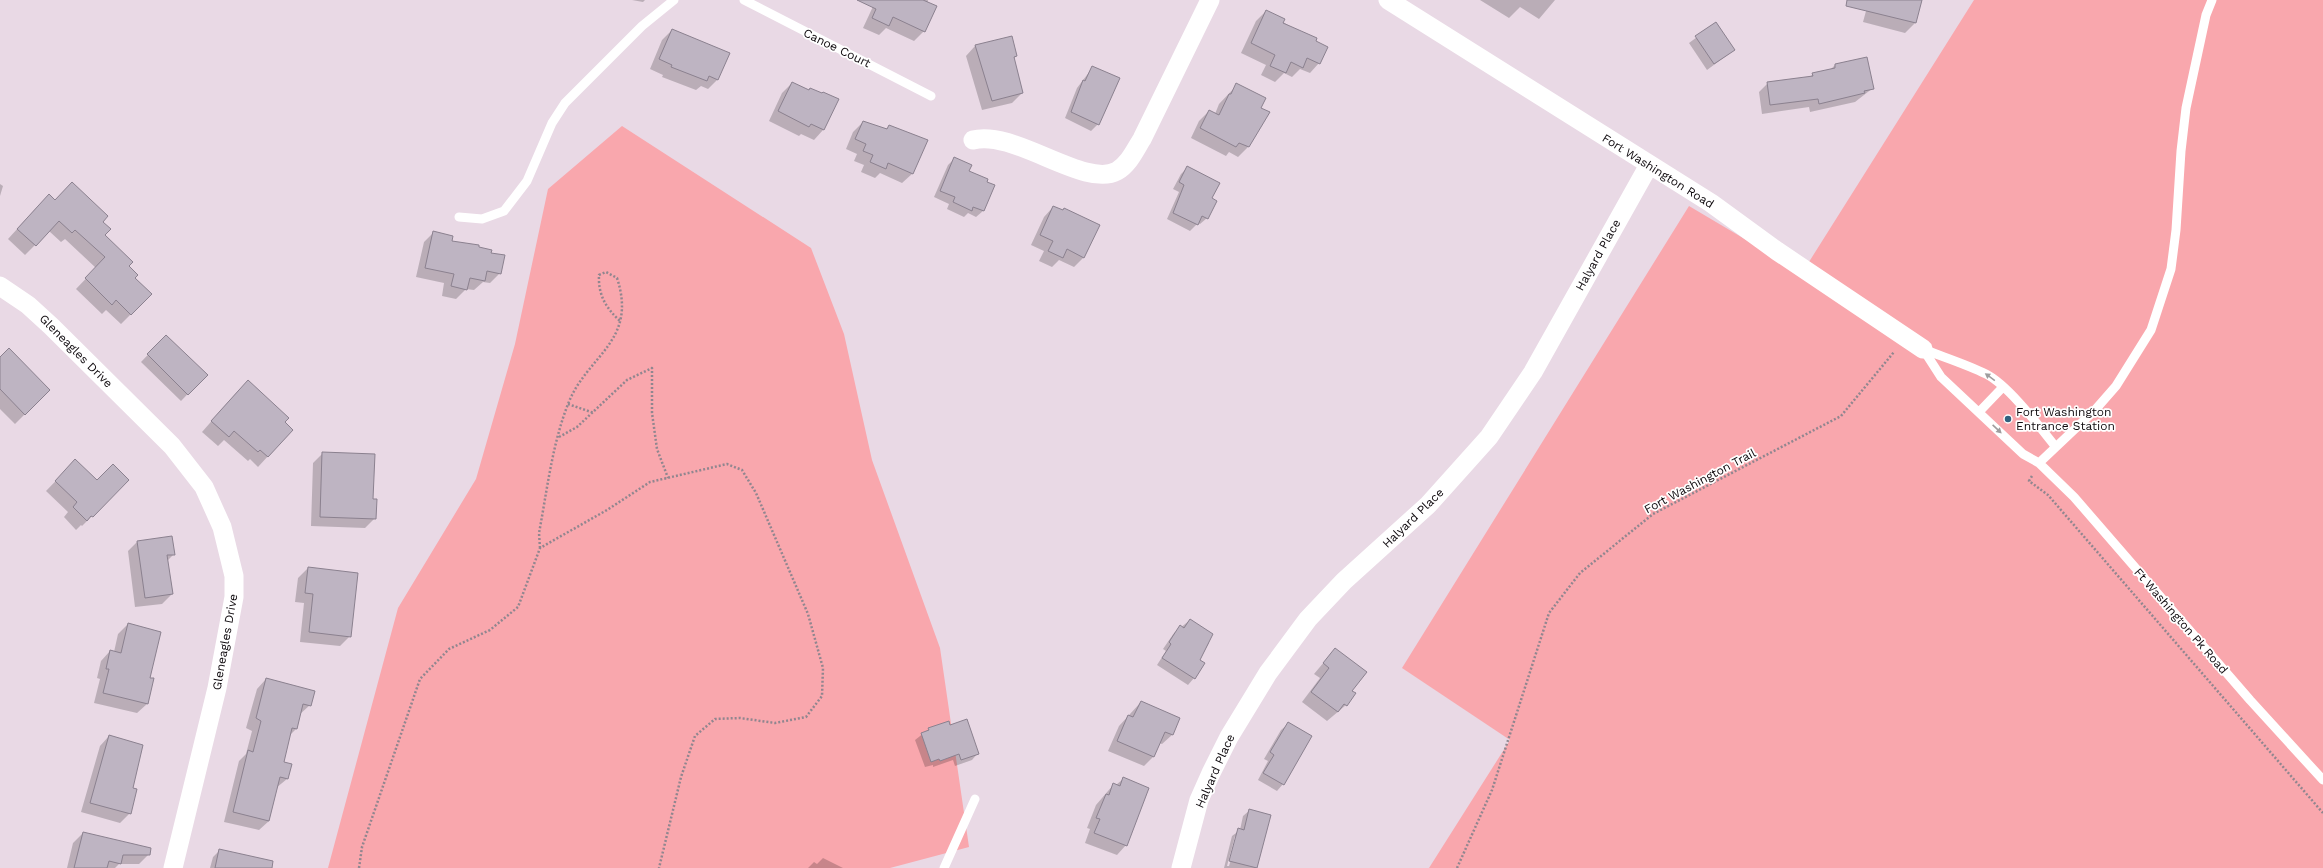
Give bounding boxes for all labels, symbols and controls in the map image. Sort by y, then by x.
street label: Canoe Court [801,26,873,70]
street label: Fort Washington Road [1600,131,1716,211]
street label: Halyard Place [1573,217,1623,293]
street label: Gleneagles Drive [37,312,116,391]
one-way arrow [1985,373,1996,382]
place label: Fort Washington Entrance Station [2016,405,2115,433]
marker: Fort Washington Entrance Station [2003,414,2013,424]
one-way arrow [1991,424,2002,433]
street label: Fort Washington Trail [1642,446,1758,516]
street label: Halyard Place [1380,485,1446,551]
street label: Ft Washington Pk Road [2131,565,2231,677]
street label: Gleneagles Drive [210,593,240,691]
street label: Halyard Place [1192,732,1238,810]

